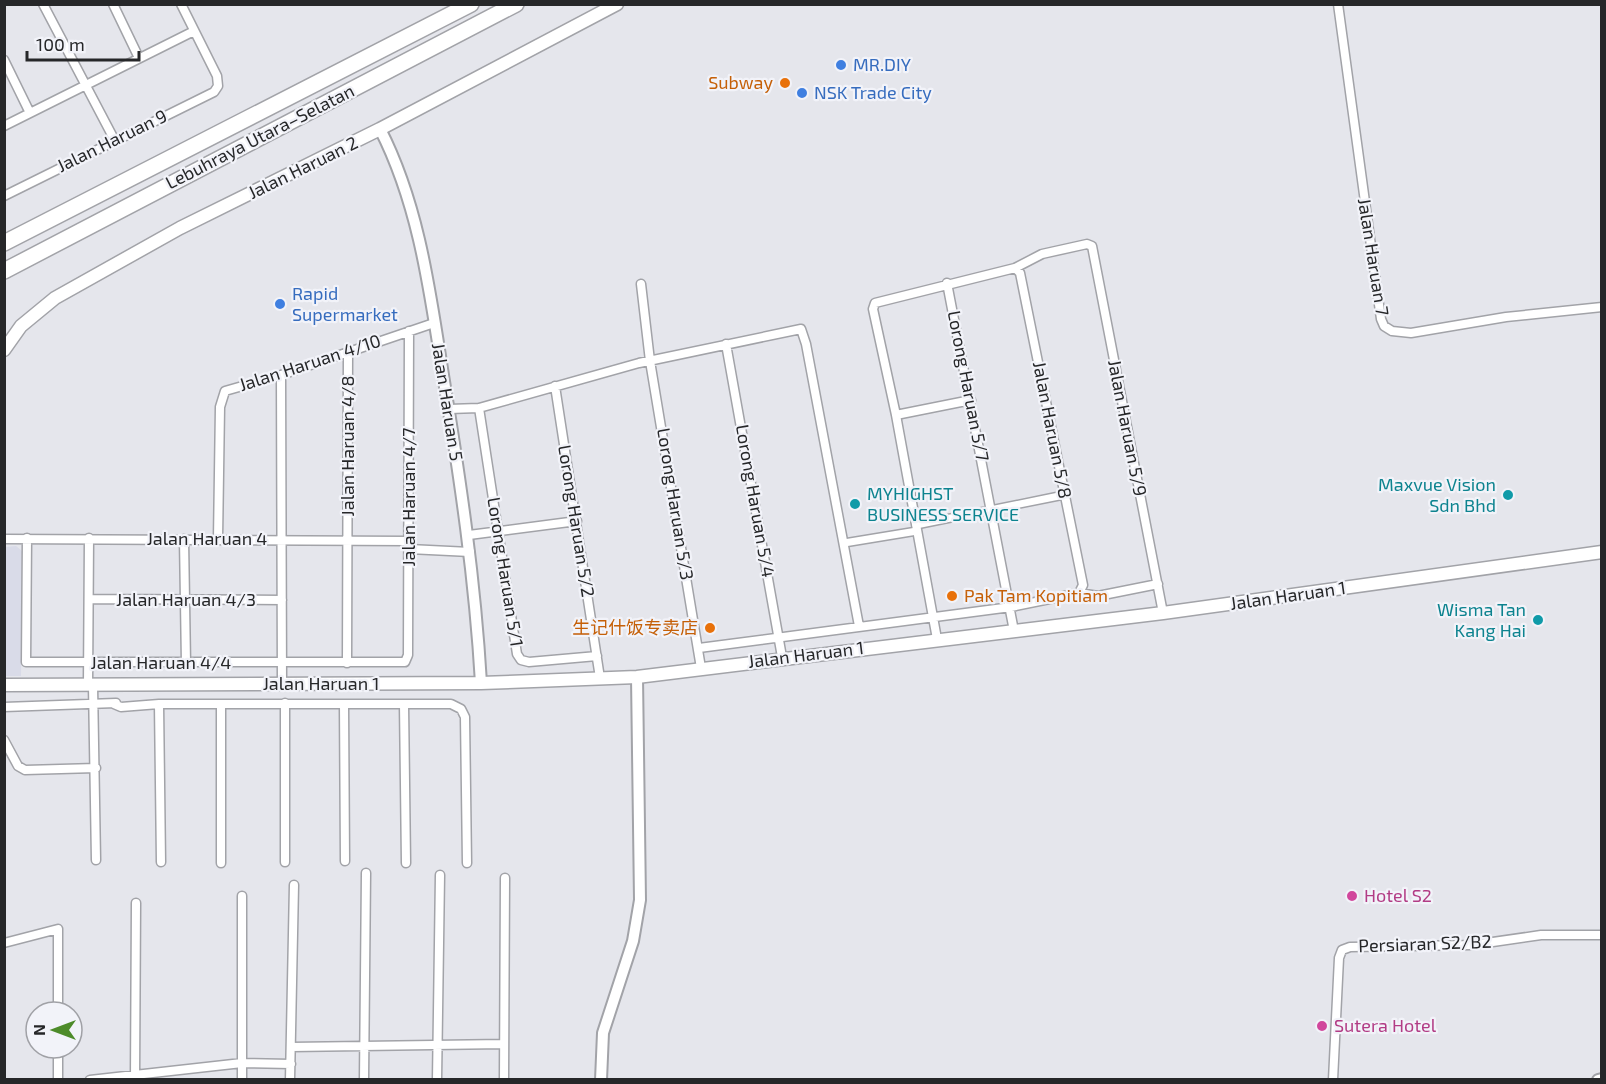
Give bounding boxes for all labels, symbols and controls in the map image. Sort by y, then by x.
scale bar [27,24,140,62]
text: 100 m [36,33,85,55]
place label: MR.DIY [853,53,912,75]
marker: MR.DIY [834,58,848,72]
place label: Subway [708,71,773,93]
marker: Subway [778,76,792,90]
street label: Lebuhraya Utara–Selatan [162,79,358,193]
place label: NSK Trade City [814,81,932,103]
marker: NSK Trade City [795,86,809,100]
street label: Jalan Haruan 9 [53,104,170,176]
street label: Jalan Haruan 2 [244,131,361,203]
street label: Jalan Haruan 7 [1354,197,1394,317]
place label: Rapid Supermarket [292,282,398,325]
marker: Rapid Supermarket [273,297,287,311]
street label: Lorong Haruan 5/7 [944,309,994,463]
street label: Jalan Haruan 4/10 [236,329,383,395]
street label: Jalan Haruan 5 [428,341,468,462]
street label: Jalan Haruan 5/9 [1104,358,1152,498]
street label: Jalan Haruan 5/8 [1029,359,1077,500]
street label: Jalan Haruan 4/8 [336,376,358,516]
street label: Lorong Haruan 5/4 [732,423,780,579]
street label: Lorong Haruan 5/3 [653,426,699,582]
street label: Jalan Haruan 4/7 [397,427,419,567]
street label: Lorong Haruan 5/2 [554,443,600,599]
place label: Maxvue Vision Sdn Bhd [1378,473,1496,516]
place label: MYHIGHST BUSINESS SERVICE [867,482,1019,525]
marker: Maxvue Vision Sdn Bhd [1501,488,1515,502]
street label: Lorong Haruan 5/1 [483,496,529,648]
marker: MYHIGHST BUSINESS SERVICE [848,497,862,511]
street label: Jalan Haruan 4 [147,527,267,549]
street label: Jalan Haruan 1 [1229,576,1347,614]
place label: Pak Tam Kopitiam [964,584,1108,606]
street label: Jalan Haruan 4/3 [116,588,256,610]
marker: Pak Tam Kopitiam [945,589,959,603]
place label: Wisma Tan Kang Hai [1437,598,1526,641]
marker: Wisma Tan Kang Hai [1531,613,1545,627]
place label: 生记什饭专卖店 [572,616,698,638]
marker: 生记什饭专卖店 [703,621,717,635]
street label: Jalan Haruan 1 [747,636,865,672]
street label: Jalan Haruan 4/4 [91,651,231,673]
street label: Jalan Haruan 1 [263,672,379,694]
place label: Hotel S2 [1364,884,1432,906]
marker: Hotel S2 [1345,889,1359,903]
street label: Persiaran S2/B2 [1358,930,1492,956]
north arrow [24,1000,84,1060]
place label: Sutera Hotel [1334,1014,1437,1036]
marker: Sutera Hotel [1315,1019,1329,1033]
text: N [29,1024,48,1036]

